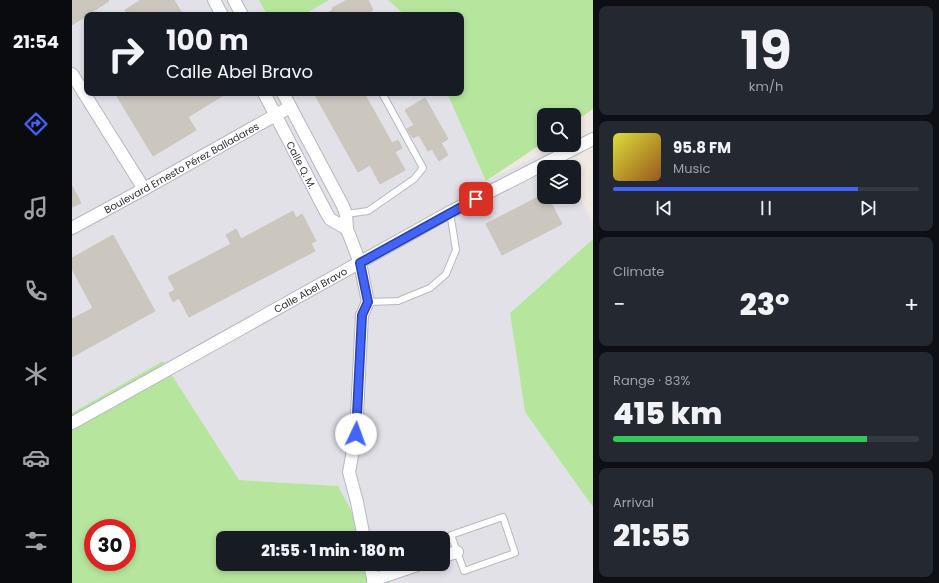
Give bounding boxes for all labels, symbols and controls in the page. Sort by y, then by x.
text: 19 [740,14,792,87]
text: 100 m [166,21,249,60]
icon: right [100,28,152,80]
text: 21:54 [13,29,59,54]
text: Calle Abel Bravo [166,59,313,84]
text: km/h [749,77,783,96]
map controls [537,108,581,204]
button: search [537,108,581,152]
icon: directions [22,110,50,138]
street label: Boulevard Ernesto Pérez Balladares [101,118,262,217]
text: 95.8 FM [673,137,731,158]
street label: Calle Q. M. [283,138,320,191]
text: Music [673,159,710,178]
button: layers [537,160,581,204]
pin [459,182,493,216]
icon: arrive [465,188,487,210]
icon: music [22,194,50,222]
icon: previous [653,197,675,219]
icon: pause [755,197,777,219]
icon: next [857,197,879,219]
text: Climate [613,262,664,281]
street label: Calle Abel Bravo [271,263,350,316]
icon: phone [22,277,50,305]
text: 23° [740,283,789,326]
text: − [613,289,625,320]
text: + [904,289,919,320]
icon: climate [22,360,50,388]
text: Range · 83% [613,371,690,390]
text: 415 km [613,392,722,435]
position arrow [335,413,377,455]
icon: car [22,444,50,472]
text: Arrival [613,493,654,512]
text: 21:55 [613,514,690,557]
speed limit sign: 30 [84,519,136,571]
icon: filters [22,527,50,555]
text: 21:55 · 1 min · 180 m [261,540,405,561]

